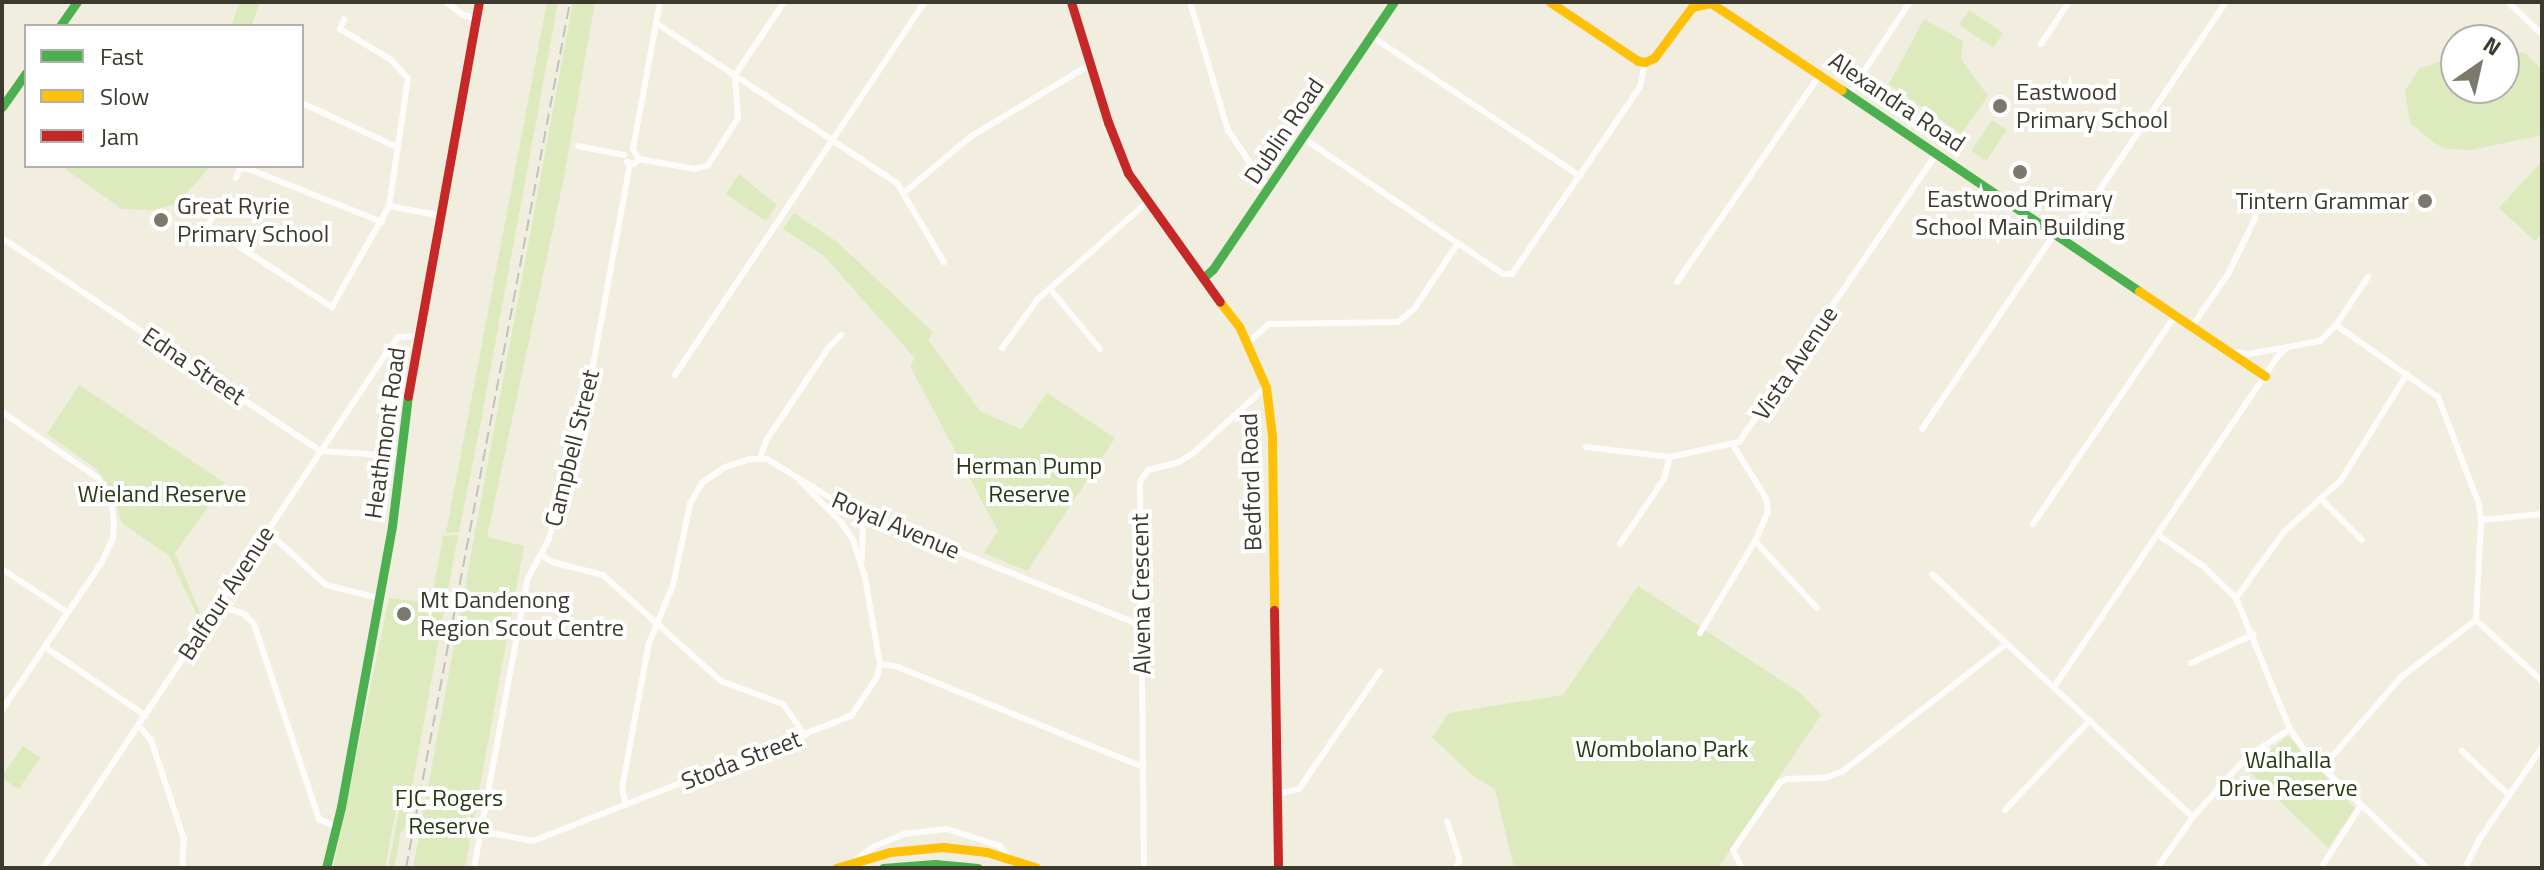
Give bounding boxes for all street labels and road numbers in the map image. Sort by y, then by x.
street label: Alexandra Road [1824,46,1970,158]
street label: Dublin Road [1238,72,1330,190]
street label: Vista Avenue [1746,301,1844,425]
street label: Edna Street [137,321,251,411]
street label: Heathmont Road [359,345,411,521]
street label: Campbell Street [539,367,605,529]
street label: Bedford Road [1234,413,1268,551]
street label: Royal Avenue [828,485,964,565]
street label: Alvena Crescent [1125,513,1157,675]
street label: Balfour Avenue [172,521,280,665]
street label: Stoda Street [677,724,805,796]

